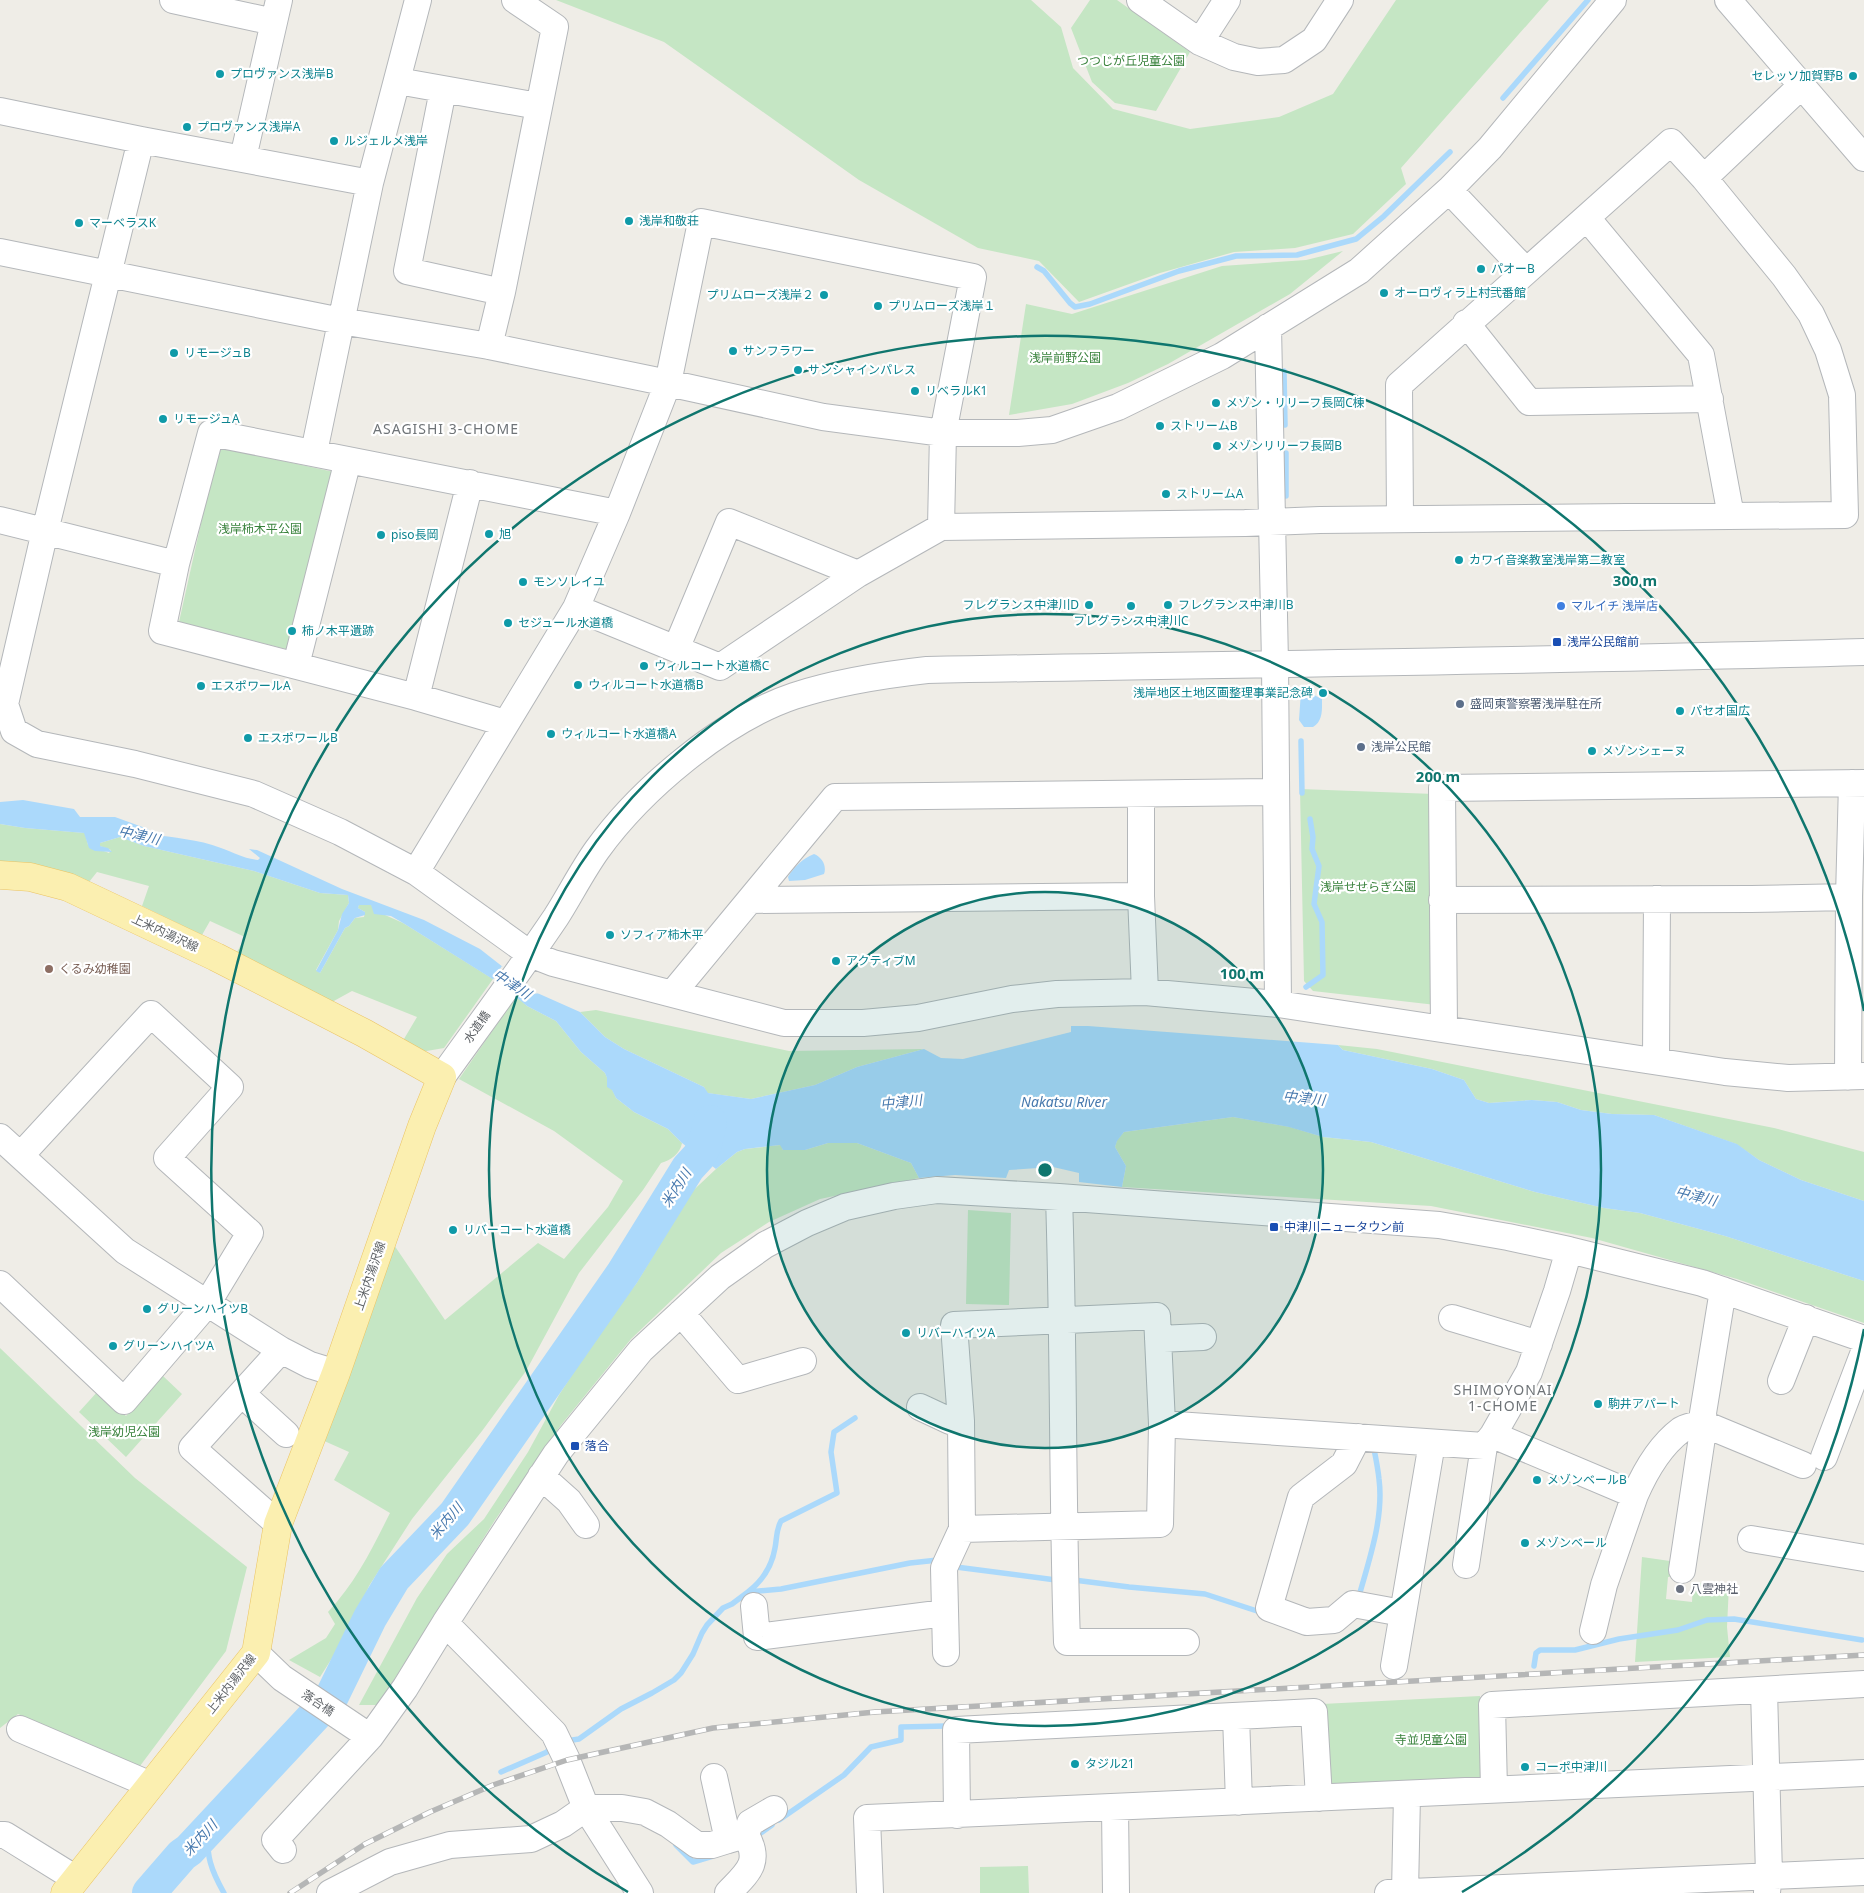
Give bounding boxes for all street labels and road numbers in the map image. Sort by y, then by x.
street label: 上米内湯沢線 [129,910,201,955]
street label: 水道橋 [459,1007,494,1046]
street label: 上米内湯沢線 [350,1239,389,1313]
street label: 上米内湯沢線 [202,1650,259,1717]
street label: 落合橋 [299,1685,338,1720]

